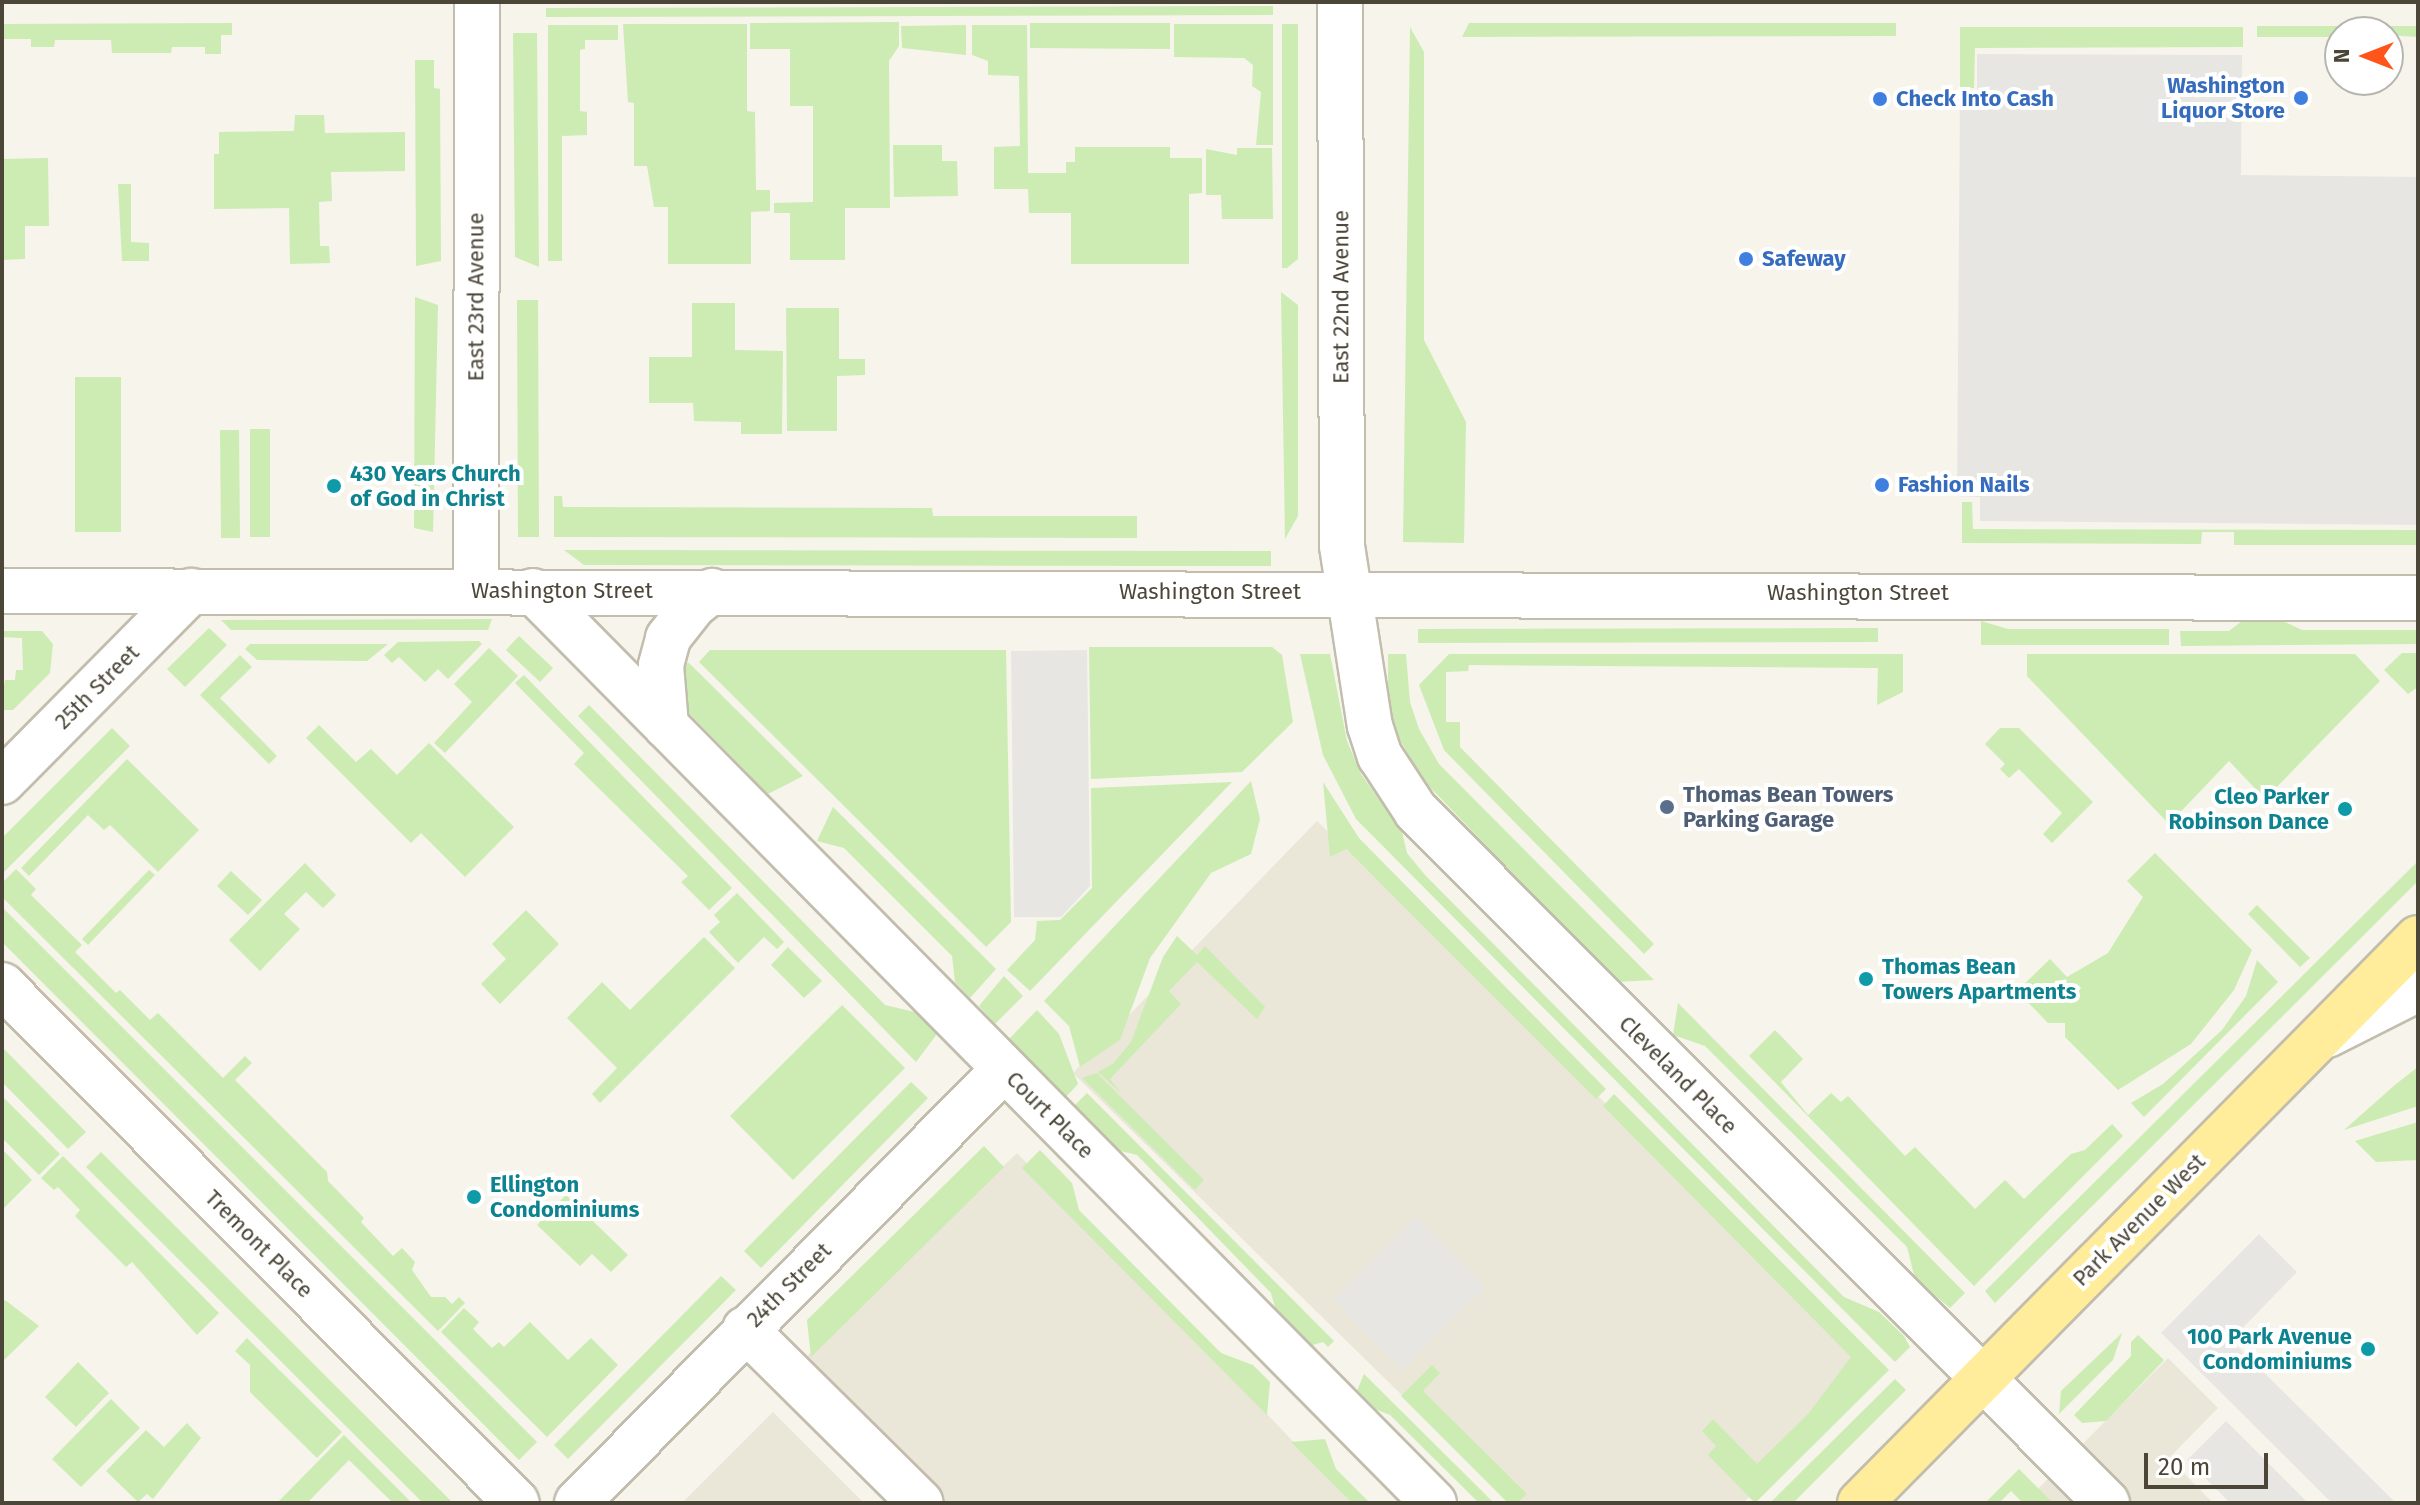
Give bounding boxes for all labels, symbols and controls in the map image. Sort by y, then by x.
north arrow [2324,16,2404,96]
text: N [2328,49,2355,63]
place label: Washington Liquor Store [2161,72,2285,124]
place label: Check Into Cash [1896,86,2054,112]
marker: Washington Liquor Store [2292,89,2310,107]
marker: Check Into Cash [1871,90,1889,108]
street label: East 22nd Avenue [1328,210,1354,384]
street label: East 23rd Avenue [463,213,489,381]
place label: Safeway [1762,246,1846,272]
marker: Safeway [1737,250,1755,268]
place label: 430 Years Church of God in Christ [350,460,521,512]
place label: Fashion Nails [1898,472,2030,498]
marker: Fashion Nails [1873,476,1891,494]
marker: 430 Years Church of God in Christ [325,477,343,495]
street label: Washington Street [471,578,653,604]
street label: Washington Street [1119,579,1301,605]
street label: Washington Street [1767,580,1949,606]
street label: 25th Street [49,639,145,735]
place label: Thomas Bean Towers Parking Garage [1683,781,1893,832]
place label: Cleo Parker Robinson Dance [2168,783,2329,834]
marker: Thomas Bean Towers Parking Garage [1658,798,1676,816]
marker: Cleo Parker Robinson Dance [2336,800,2354,818]
place label: Thomas Bean Towers Apartments [1882,953,2076,1004]
marker: Thomas Bean Towers Apartments [1857,970,1875,988]
street label: Cleveland Place [1613,1010,1743,1140]
street label: Court Place [1001,1066,1099,1164]
street label: Park Avenue West [2067,1148,2211,1292]
place label: Ellington Condominiums [490,1171,639,1222]
street label: Tremont Place [200,1185,318,1303]
marker: Ellington Condominiums [465,1188,483,1206]
street label: 24th Street [741,1237,837,1333]
place label: 100 Park Avenue Condominiums [2187,1323,2352,1374]
marker: 100 Park Avenue Condominiums [2359,1340,2377,1358]
scale bar [2148,1437,2272,1487]
text: 20 m [2158,1453,2210,1481]

